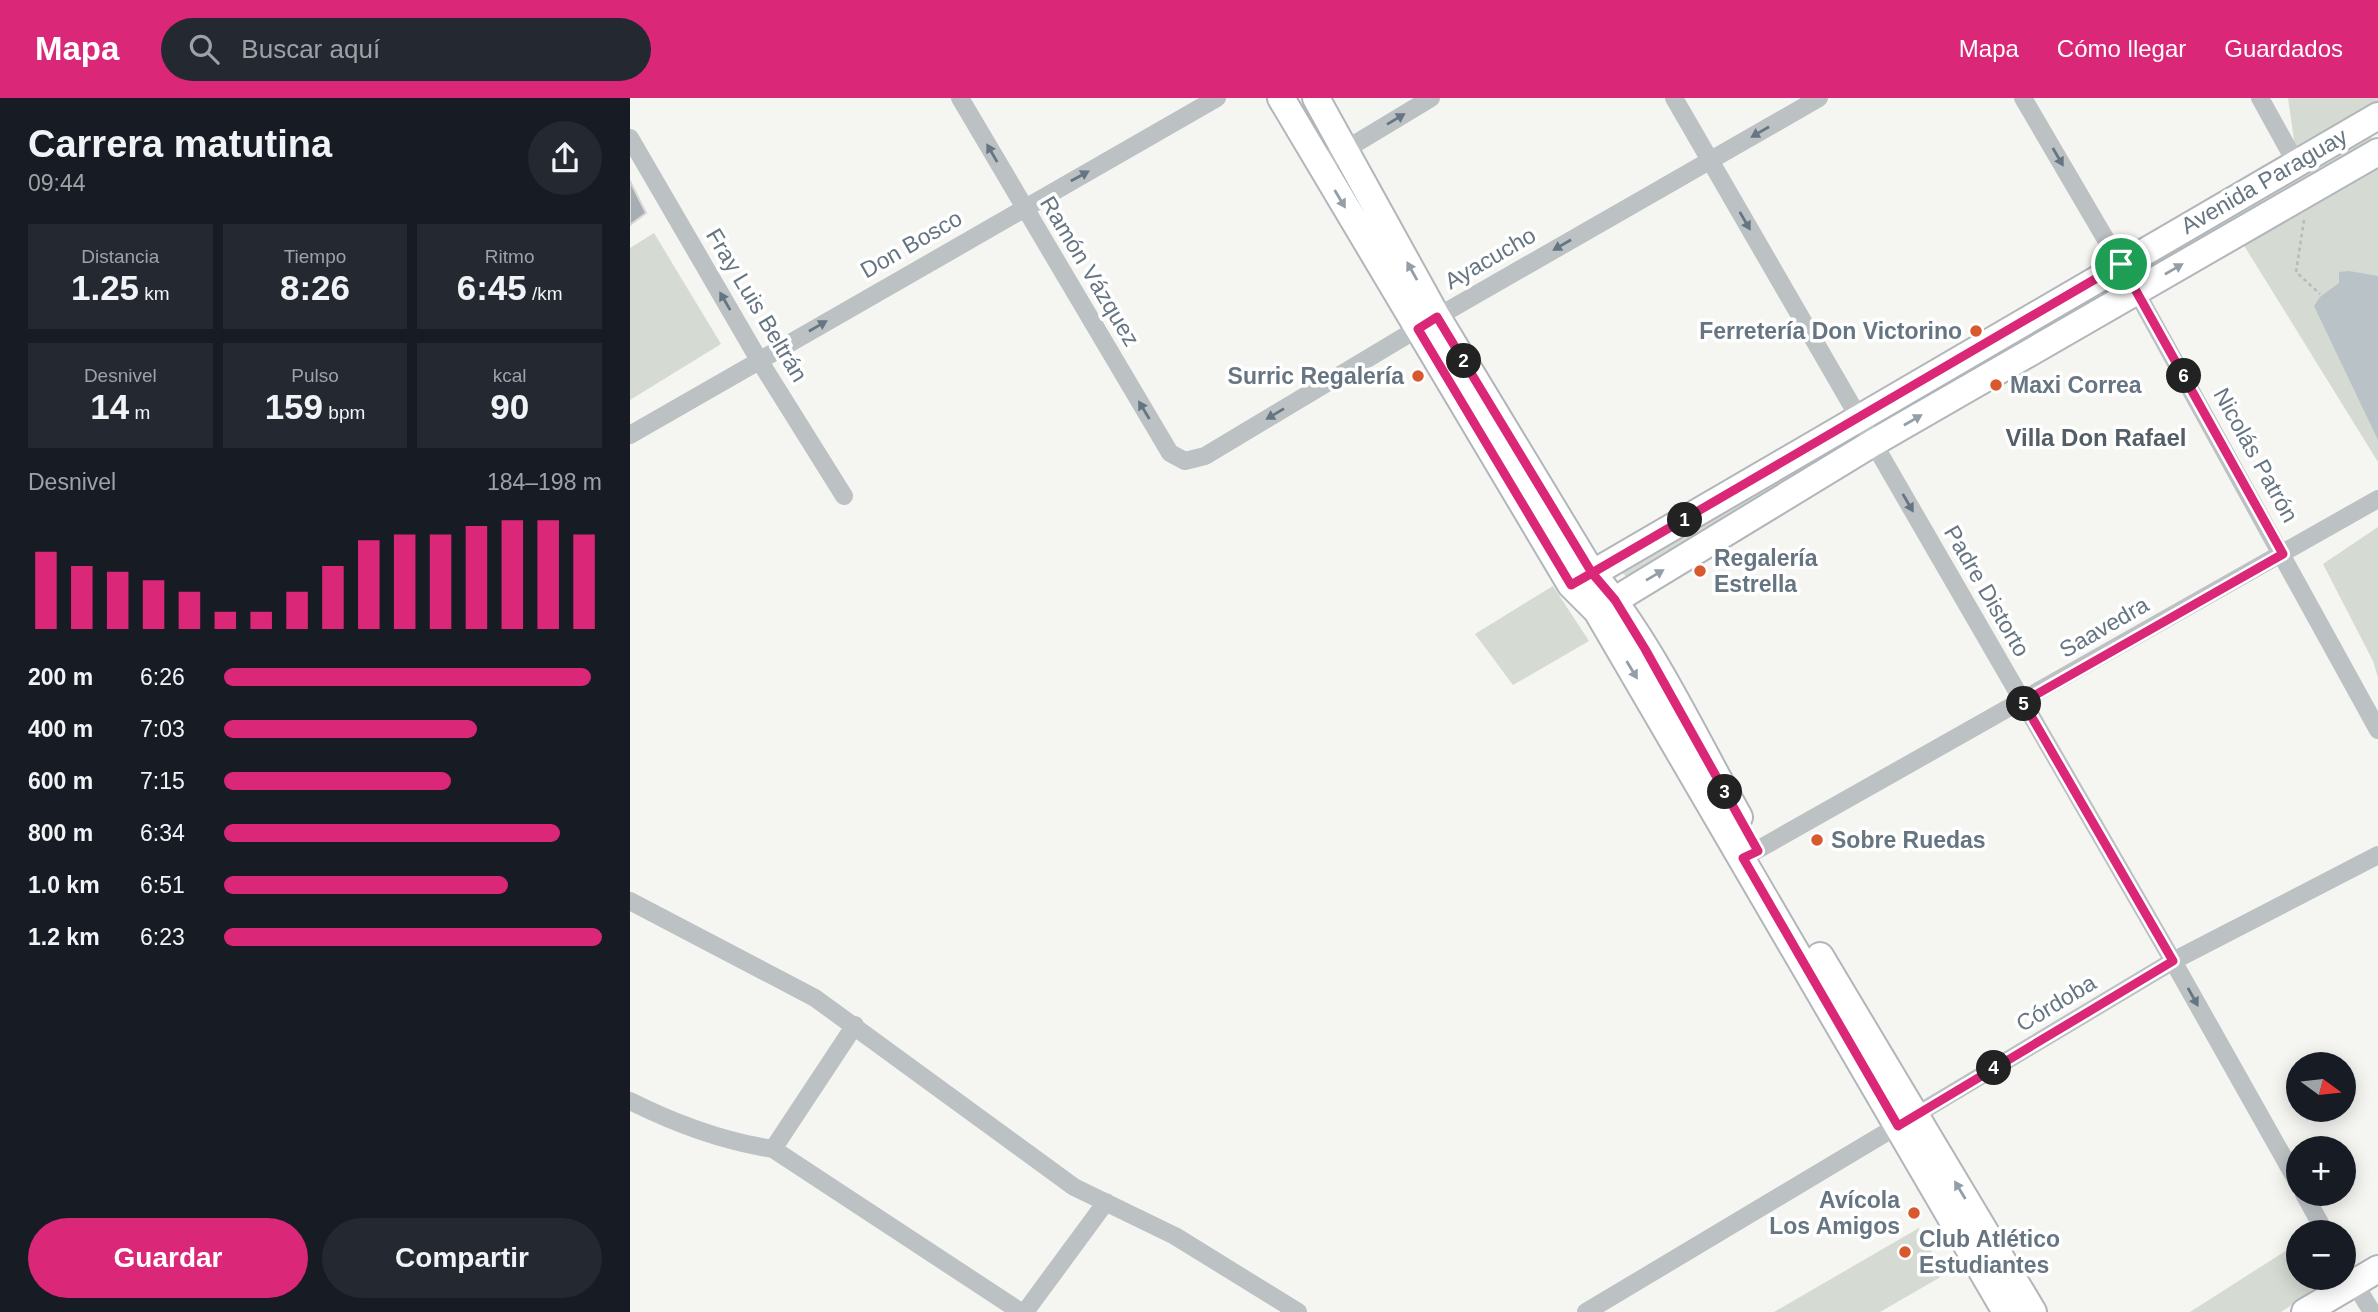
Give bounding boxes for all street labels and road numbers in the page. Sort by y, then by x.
street label: Avenida Paraguay [2176,123,2352,239]
street label: Ramón Vázquez [1035,191,1145,351]
street label: Don Bosco [856,205,966,283]
street label: Ayacucho [1440,222,1540,294]
street label: Fray Luis Beltrán [701,224,813,386]
street label: Nicolás Patrón [2208,383,2304,527]
street label: Padre Distorto [1939,521,2035,661]
street label: Saavedra [2055,591,2153,663]
street label: Córdoba [2011,969,2101,1037]

